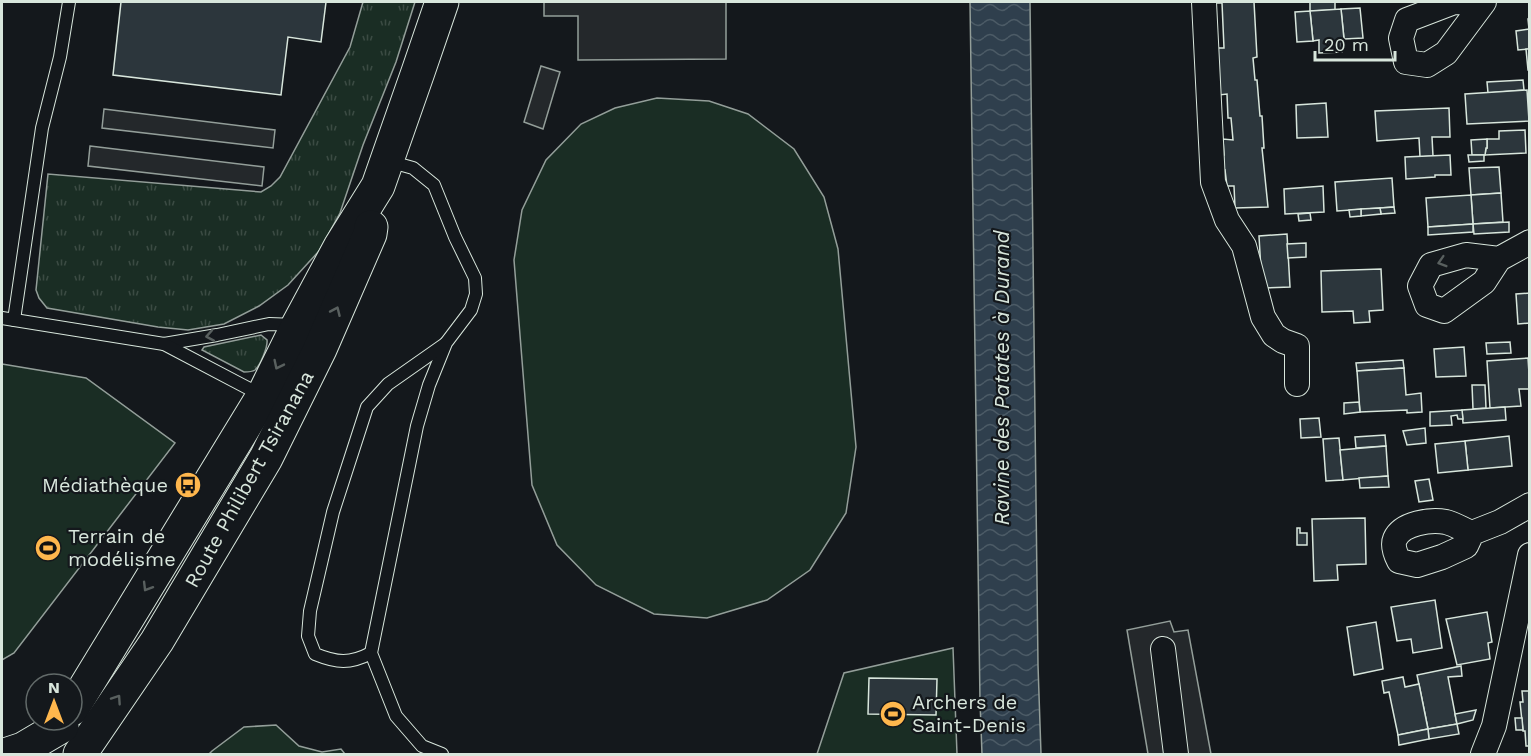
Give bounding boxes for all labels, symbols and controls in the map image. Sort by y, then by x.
scale bar [1315,24,1394,62]
text: 20 m [1324,34,1369,55]
water label: Ravine des Patates à Durand [989,230,1014,525]
one-way arrow [1437,255,1448,267]
one-way arrow [329,306,341,317]
one-way arrow [206,329,216,342]
one-way arrow [274,359,286,370]
street label: Route Philibert Tsiranana [179,366,319,592]
bus stop icon: Médiathèque [173,470,203,500]
place label: Médiathèque [42,473,168,497]
place label: Terrain de modélisme [68,524,176,571]
sports icon: Terrain de modélisme [33,533,63,563]
one-way arrow [143,581,155,591]
north arrow [24,672,84,732]
text: N [48,678,60,697]
place label: Archers de Saint-Denis [912,690,1026,737]
one-way arrow [110,695,121,706]
sports icon: Archers de Saint-Denis [878,699,908,729]

